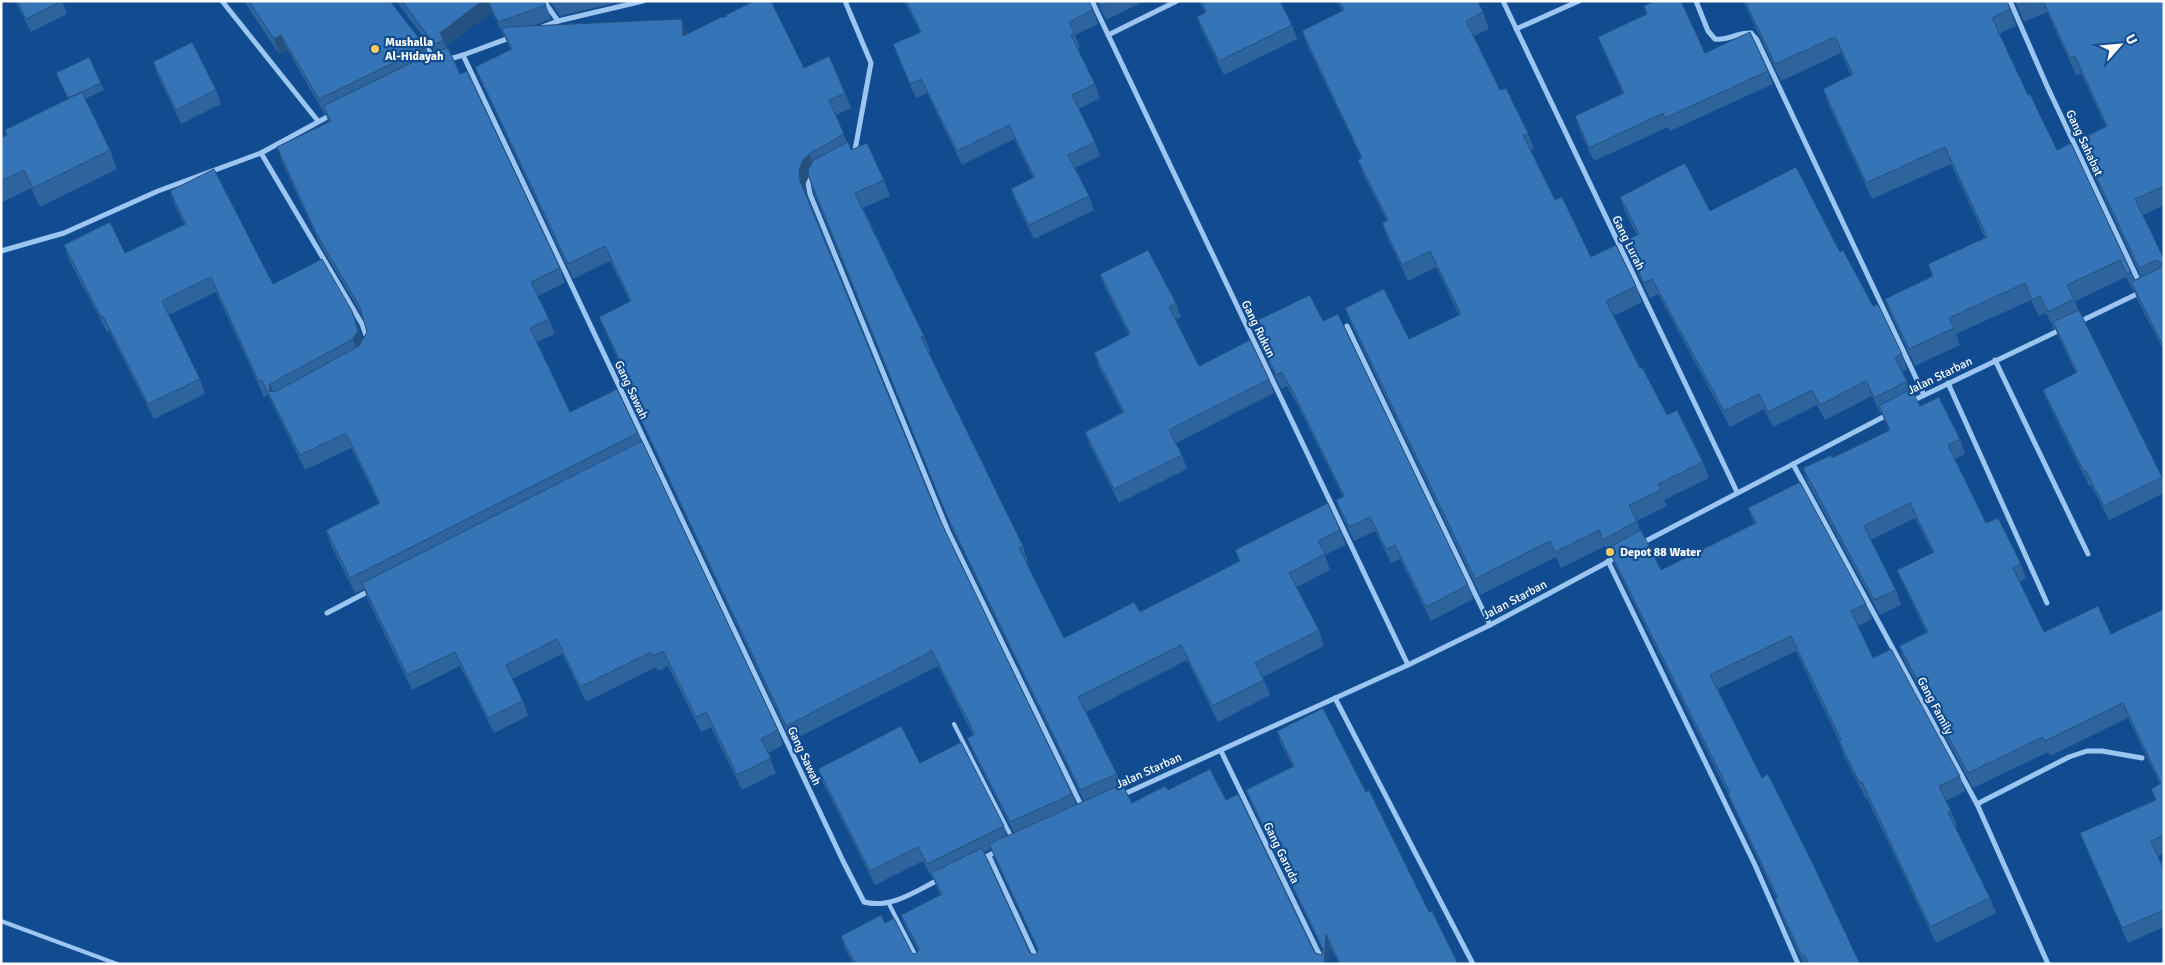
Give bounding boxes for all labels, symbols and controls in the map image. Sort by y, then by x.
north arrow [2095,20,2145,70]
text: U [2121,31,2141,47]
place label: Mushalla Al-Hidayah [385,35,444,64]
marker: Mushalla Al-Hidayah [369,43,381,55]
street label: Gang Sahabat [2062,108,2106,178]
street label: Gang Lurah [1608,213,1648,273]
street label: Gang Rukun [1238,298,1278,360]
street label: Jalan Starban [1905,354,1975,398]
street label: Gang Sawah [611,358,651,422]
place label: Depot 88 Water [1620,545,1701,560]
marker: Depot 88 Water [1604,546,1616,558]
street label: Jalan Starban [1480,577,1550,623]
street label: Gang Family [1914,675,1957,738]
street label: Gang Sawah [784,724,824,788]
street label: Jalan Starban [1114,750,1184,792]
street label: Gang Garuda [1260,820,1302,886]

